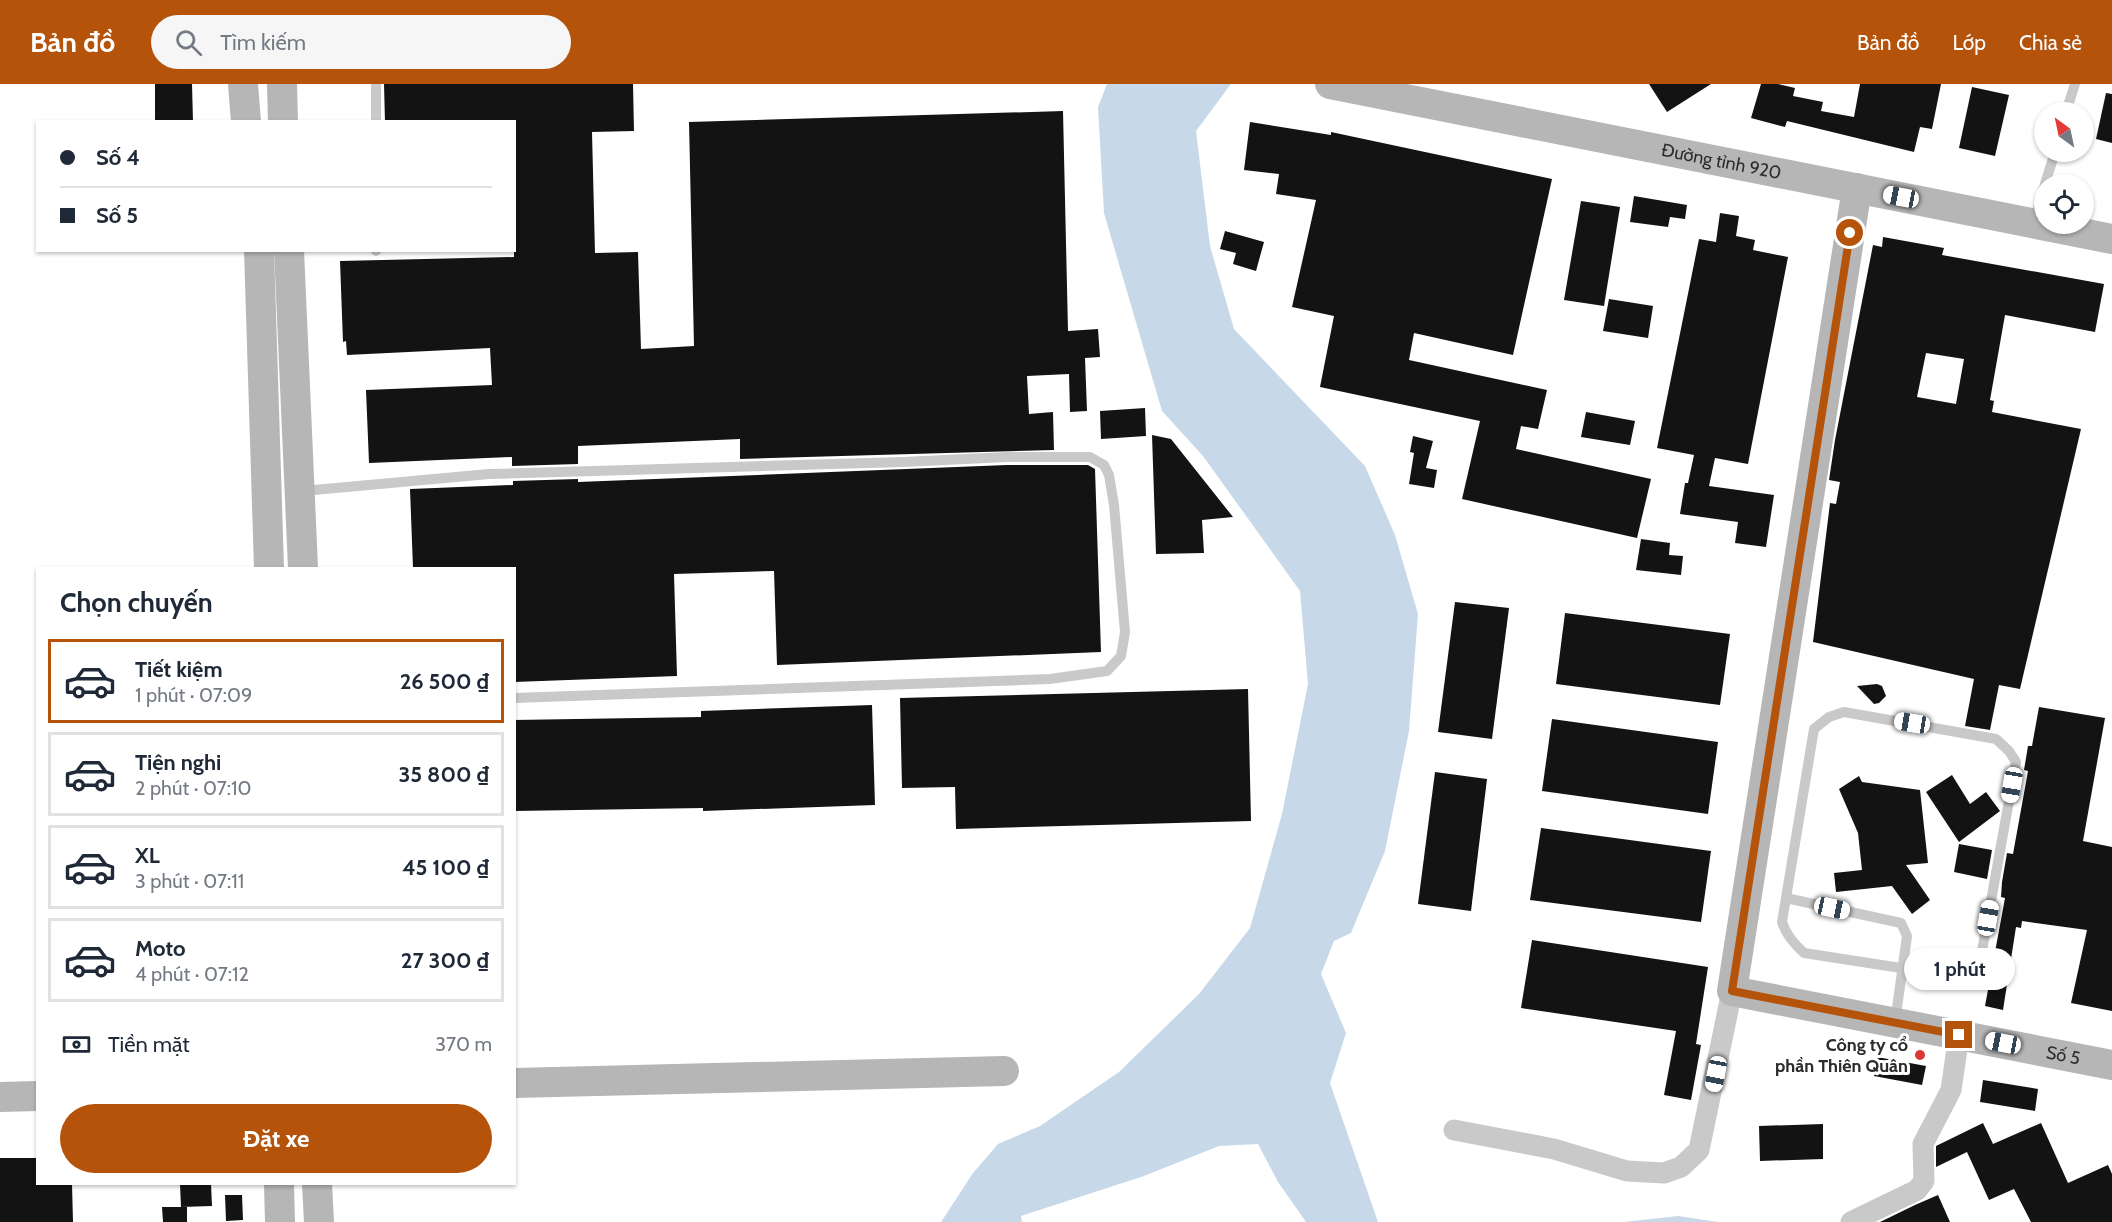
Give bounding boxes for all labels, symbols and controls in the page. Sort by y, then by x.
search box [151,15,571,69]
text: Bản đồ [30,25,115,59]
icon: search [172,26,205,59]
text: Tìm kiếm [220,29,306,56]
text: Bản đồ [1857,30,1919,55]
text: Lớp [1952,30,1986,55]
text: Chia sẻ [2019,30,2082,55]
north arrow [2034,102,2094,162]
map controls [2034,102,2094,234]
street label: Đường tỉnh 920 [1660,139,1783,184]
text: Số 4 [96,144,140,171]
button: locate [2034,174,2094,234]
car [1882,185,1920,209]
text: Số 5 [96,202,138,229]
route start [1836,219,1863,246]
text: Chọn chuyến [60,586,213,619]
icon: car [63,654,117,708]
text: Tiết kiệm [135,656,223,683]
text: 26 500 ₫ [400,668,489,695]
text: 1 phút · 07:09 [135,683,252,707]
car [1893,711,1931,735]
icon: car [63,747,117,801]
text: Tiện nghi [135,749,221,776]
text: 35 800 ₫ [399,761,489,788]
car [2000,766,2024,804]
text: 2 phút · 07:10 [135,776,251,800]
icon: car [63,840,117,894]
text: XL [135,842,160,869]
text: 45 100 ₫ [402,854,489,881]
text: 3 phút · 07:11 [135,869,244,893]
car [1813,895,1851,921]
car [1976,899,2000,937]
icon: car [63,933,117,987]
text: Moto [135,935,186,962]
text: 27 300 ₫ [401,947,489,974]
callout: 1 phút [1904,948,2014,990]
text: 1 phút [1933,957,1986,981]
text: 4 phút · 07:12 [135,962,249,986]
route end [1945,1021,1972,1048]
icon: cash [60,1028,93,1061]
text: Tiền mặt [108,1031,190,1058]
car [1984,1031,2022,1055]
text: 370 m [435,1032,492,1056]
place label: Công ty cổ phần Thiên Quân [1775,1034,1908,1077]
street label: Số 5 [2044,1041,2082,1070]
marker: Công ty cổ phần Thiên Quân [1913,1048,1927,1062]
car [1704,1055,1728,1093]
button: Đặt xe [60,1104,492,1173]

